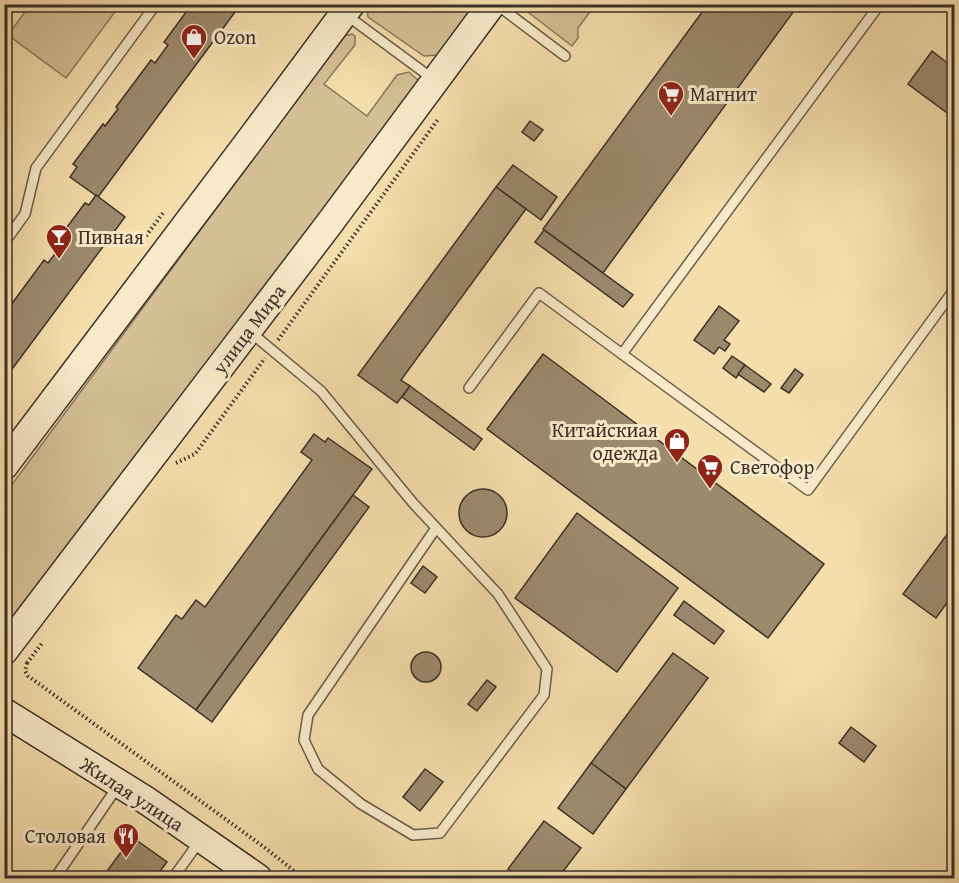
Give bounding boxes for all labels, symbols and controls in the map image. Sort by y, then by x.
shop icon: Ozon [179,22,209,60]
place label: Ozon [214,22,256,51]
supermarket icon: Магнит [656,79,686,117]
place label: Магнит [690,79,757,108]
bar icon: Пивная [44,222,74,260]
place label: Пивная [78,222,144,251]
street label: улица Мира [204,277,292,381]
place label: Китайскиая одежда [552,415,658,467]
shop icon: Китайскиая одежда [662,426,692,464]
supermarket icon: Светофор [695,452,725,490]
place label: Светофор [730,452,814,481]
street label: Жилая улица [74,749,190,838]
place label: Столовая [25,821,106,850]
restaurant icon: Столовая [111,821,141,859]

